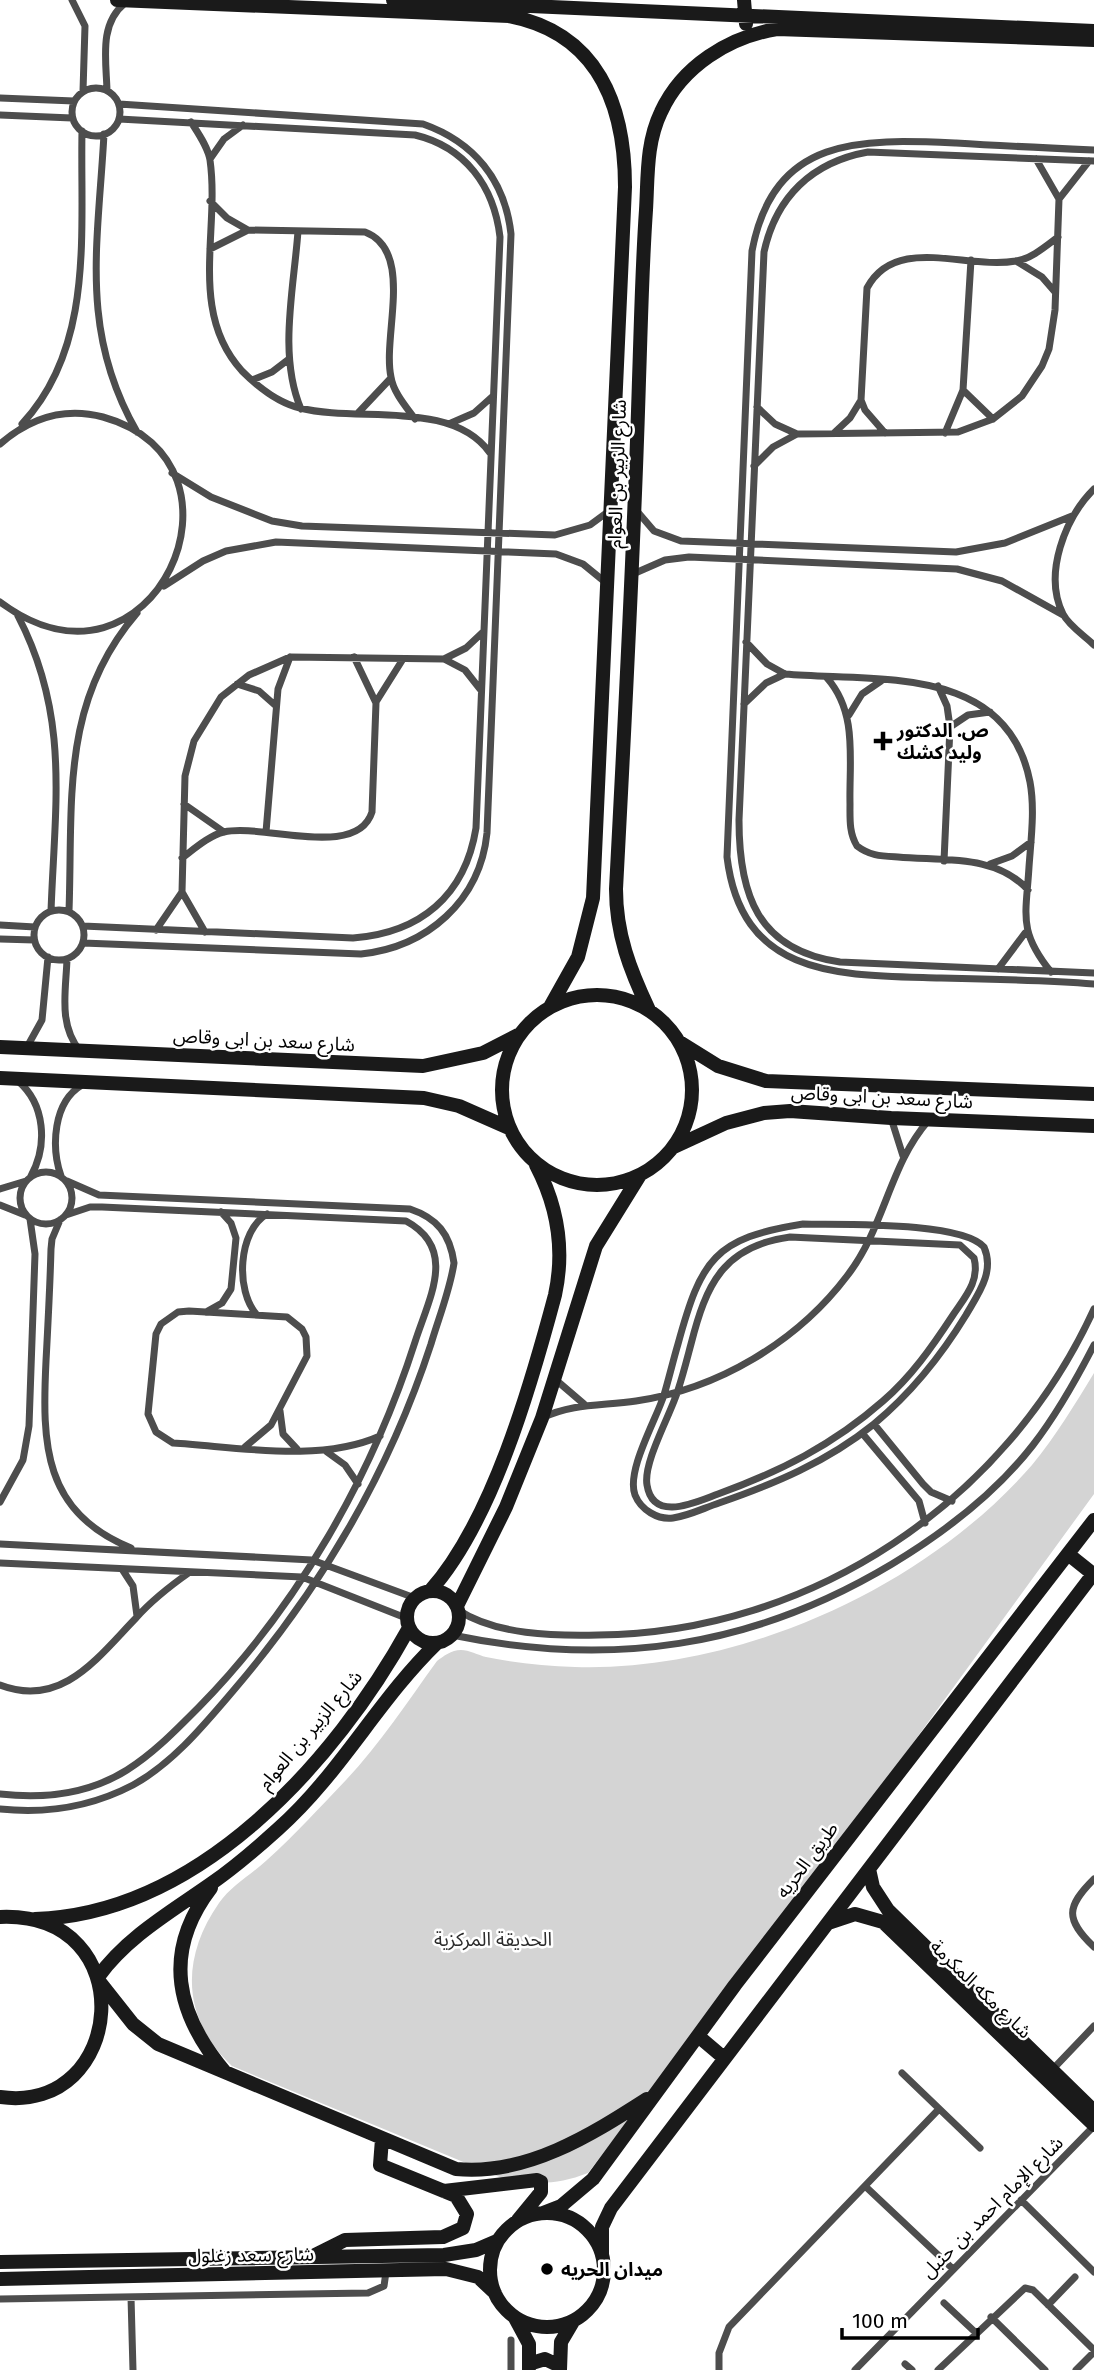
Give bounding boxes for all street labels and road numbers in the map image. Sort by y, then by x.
street label: شارع الزبير بن العوام [603,399,634,549]
street label: شارع سعد بن ابى وقاص [172,1024,355,1058]
street label: شارع سعد بن ابى وقاص [790,1081,973,1115]
street label: شارع الزبير بن العوام [253,1665,369,1797]
street label: طريق الحريه [771,1817,843,1903]
street label: شارع مكه المكرمة [924,1935,1036,2045]
street label: شارع الإمام احمد بن حنبل [916,2131,1070,2285]
street label: شارع سعد زغلول [188,2242,314,2270]

